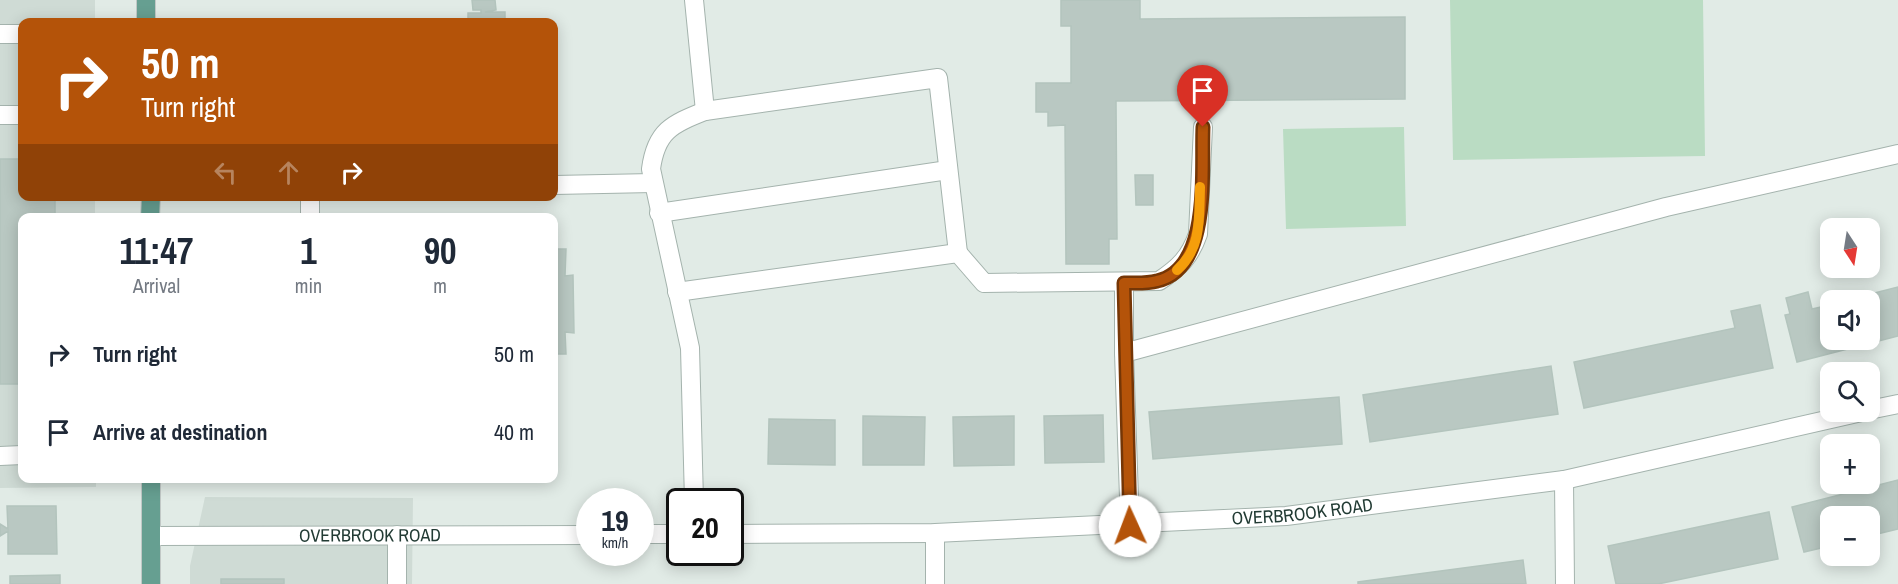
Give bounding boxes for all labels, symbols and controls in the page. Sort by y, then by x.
text: 50 m [141,35,220,91]
icon: right [42,42,120,120]
pin [1177,65,1228,127]
icon: arrive [1186,74,1219,107]
text: Turn right [141,89,235,125]
icon: left [209,156,242,189]
icon: ahead [272,156,305,189]
icon: right [335,156,368,189]
north arrow [1820,218,1880,278]
map controls [1820,218,1880,566]
text: 11:47 [119,227,193,275]
text: 1 [300,227,317,275]
text: 90 [424,227,457,275]
text: Arrival [133,272,180,299]
text: min [295,272,322,299]
text: m [433,272,447,299]
button: sound [1820,290,1880,350]
icon: right [42,338,75,371]
text: Turn right [93,339,177,369]
text: 50 m [494,339,534,369]
button: search [1820,362,1880,422]
icon: arrive [42,416,75,449]
text: Arrive at destination [93,417,267,447]
text: 40 m [494,417,534,447]
button: + [1820,434,1880,494]
speed limit sign: 20 [666,488,744,566]
street label: OVERBROOK ROAD [1231,492,1374,531]
position arrow [1098,494,1162,558]
text: 19 [601,500,629,540]
button: − [1820,506,1880,566]
street label: OVERBROOK ROAD [299,522,441,548]
text: km/h [602,532,628,553]

